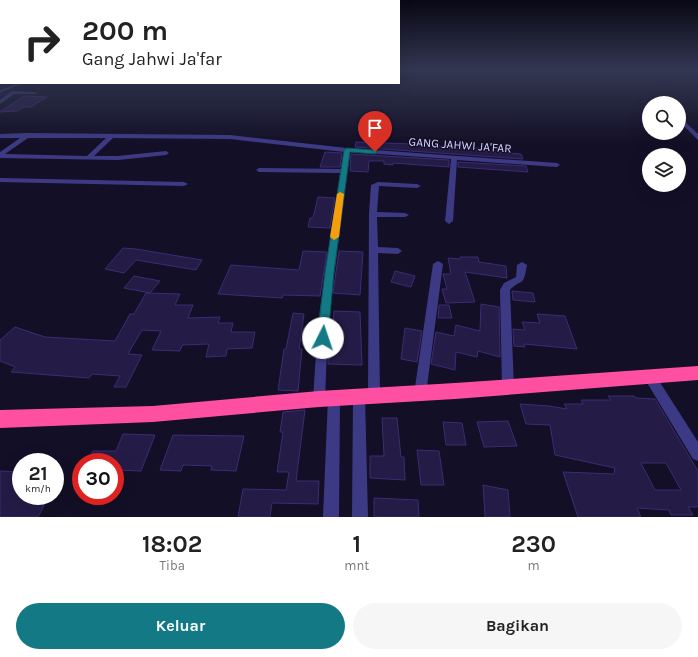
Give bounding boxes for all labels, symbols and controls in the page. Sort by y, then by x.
text: 200 m [82,14,168,47]
icon: right [16,16,68,68]
text: Gang Jahwi Ja'far [82,48,222,70]
map controls [642,96,686,192]
button: search [642,96,686,140]
pin [358,111,392,152]
icon: arrive [364,117,386,139]
street label: GANG JAHWI JA'FAR [408,134,512,156]
button: layers [642,148,686,192]
position arrow [302,317,344,359]
speed limit sign: 30 [72,453,124,505]
text: 21 [28,462,48,485]
text: km/h [25,483,51,495]
text: 18:02 [142,530,202,558]
text: 1 [353,530,361,558]
text: 230 [511,530,556,558]
text: Tiba [160,558,185,573]
text: mnt [344,558,369,573]
text: m [528,558,540,573]
button: Keluar [16,603,345,649]
button: Bagikan [353,603,682,649]

